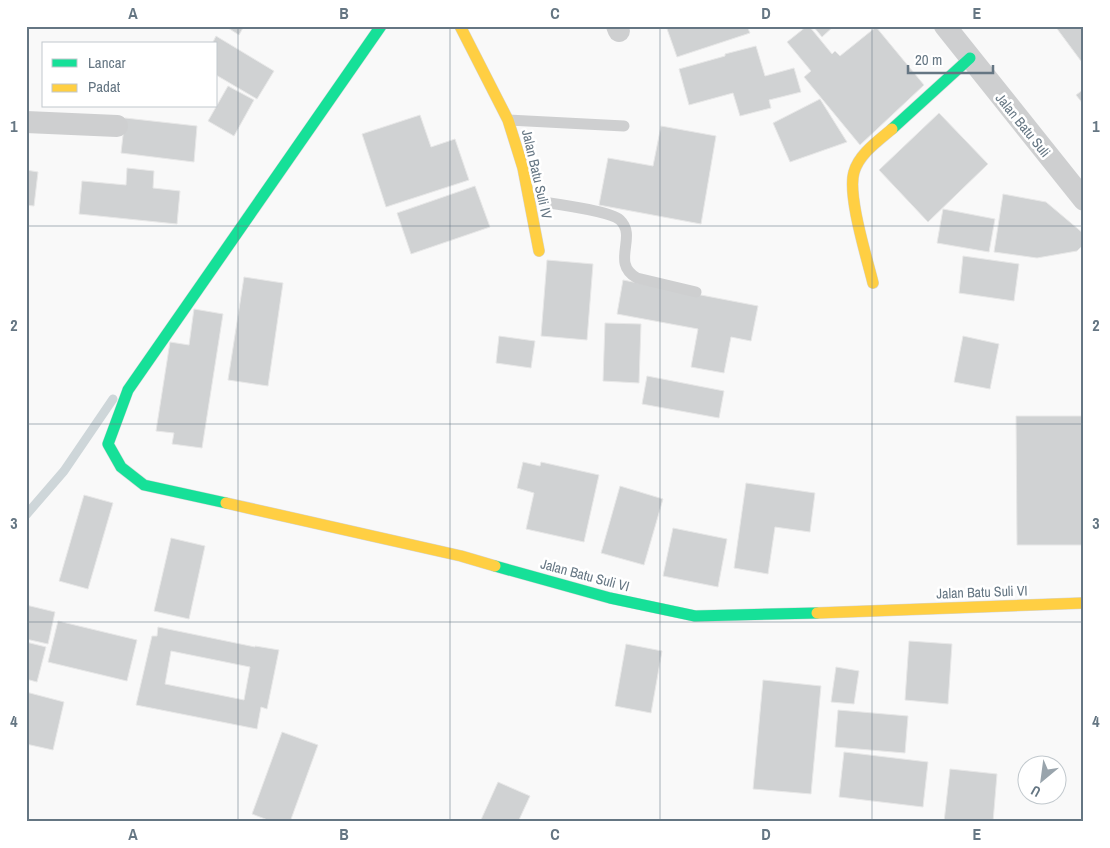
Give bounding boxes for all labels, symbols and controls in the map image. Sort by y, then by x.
text: A [128,2,138,24]
text: B [339,2,349,24]
text: C [550,2,560,24]
text: D [761,2,771,24]
text: E [973,2,982,24]
legend [42,42,218,108]
scale bar [908,42,992,74]
text: 20 m [915,49,942,70]
text: Lancar [88,52,126,73]
text: Padat [88,76,121,97]
street label: Jalan Batu Suli [992,89,1054,161]
text: 1 [10,115,18,137]
text: 1 [1092,115,1100,137]
street label: Jalan Batu Suli IV [518,128,556,221]
text: 2 [10,314,18,336]
text: 2 [1092,314,1100,336]
text: 3 [10,512,18,534]
text: 3 [1092,512,1100,534]
street label: Jalan Batu Suli VI [539,554,631,596]
street label: Jalan Batu Suli VI [936,581,1028,603]
text: 4 [10,710,18,732]
text: 4 [1092,710,1100,732]
north arrow [1018,756,1068,806]
text: U [1028,781,1044,801]
text: A [128,823,138,845]
text: B [339,823,349,845]
text: C [550,823,560,845]
text: D [761,823,771,845]
text: E [973,823,982,845]

